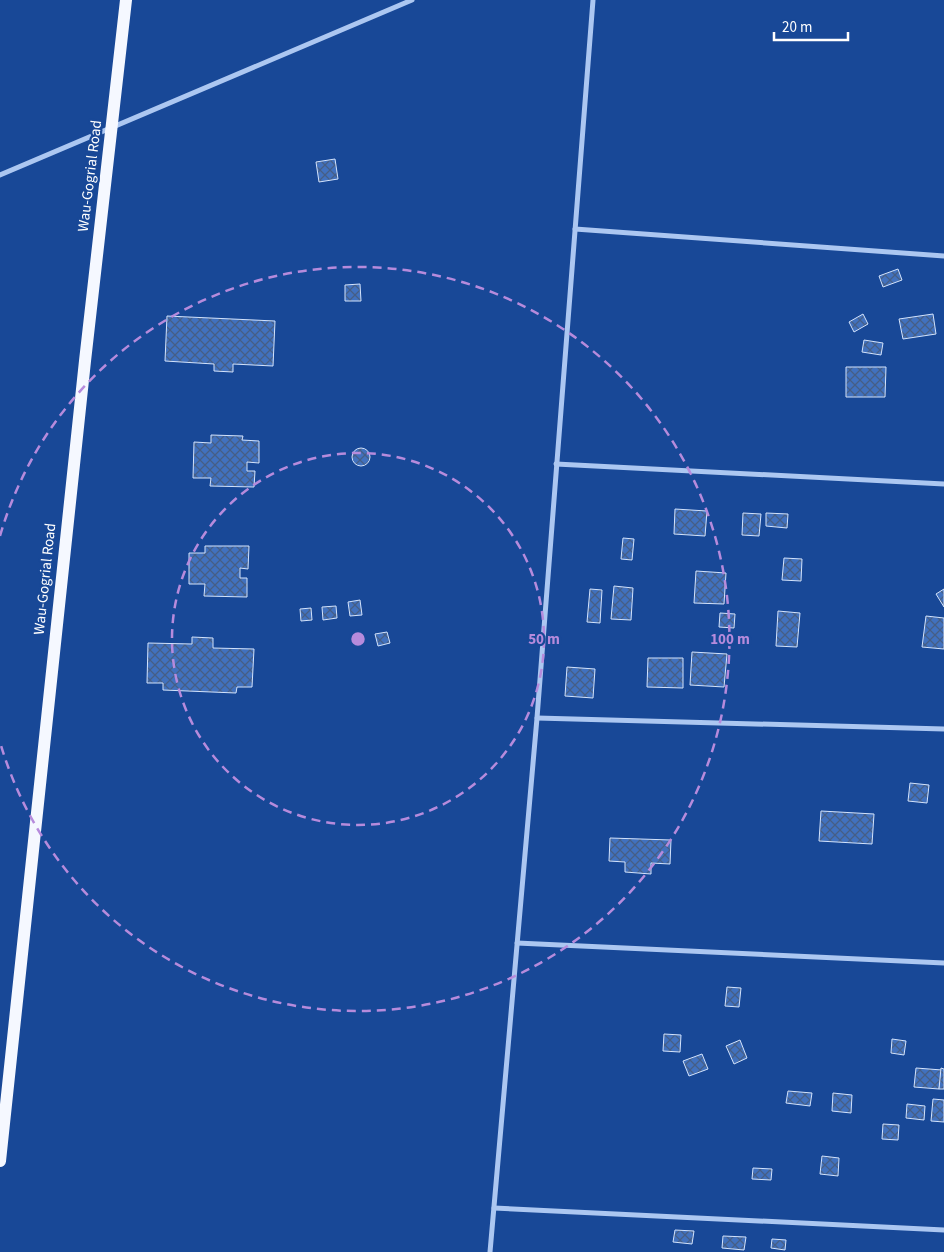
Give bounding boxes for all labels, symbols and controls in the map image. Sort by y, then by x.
scale bar [774,10,848,42]
text: 20 m [782,17,812,38]
street label: Wau-Gogrial Road [73,119,107,233]
street label: Wau-Gogrial Road [29,522,61,636]
text: 50 m [528,629,560,650]
text: 100 m [710,629,750,650]
centre of rings [349,630,367,648]

